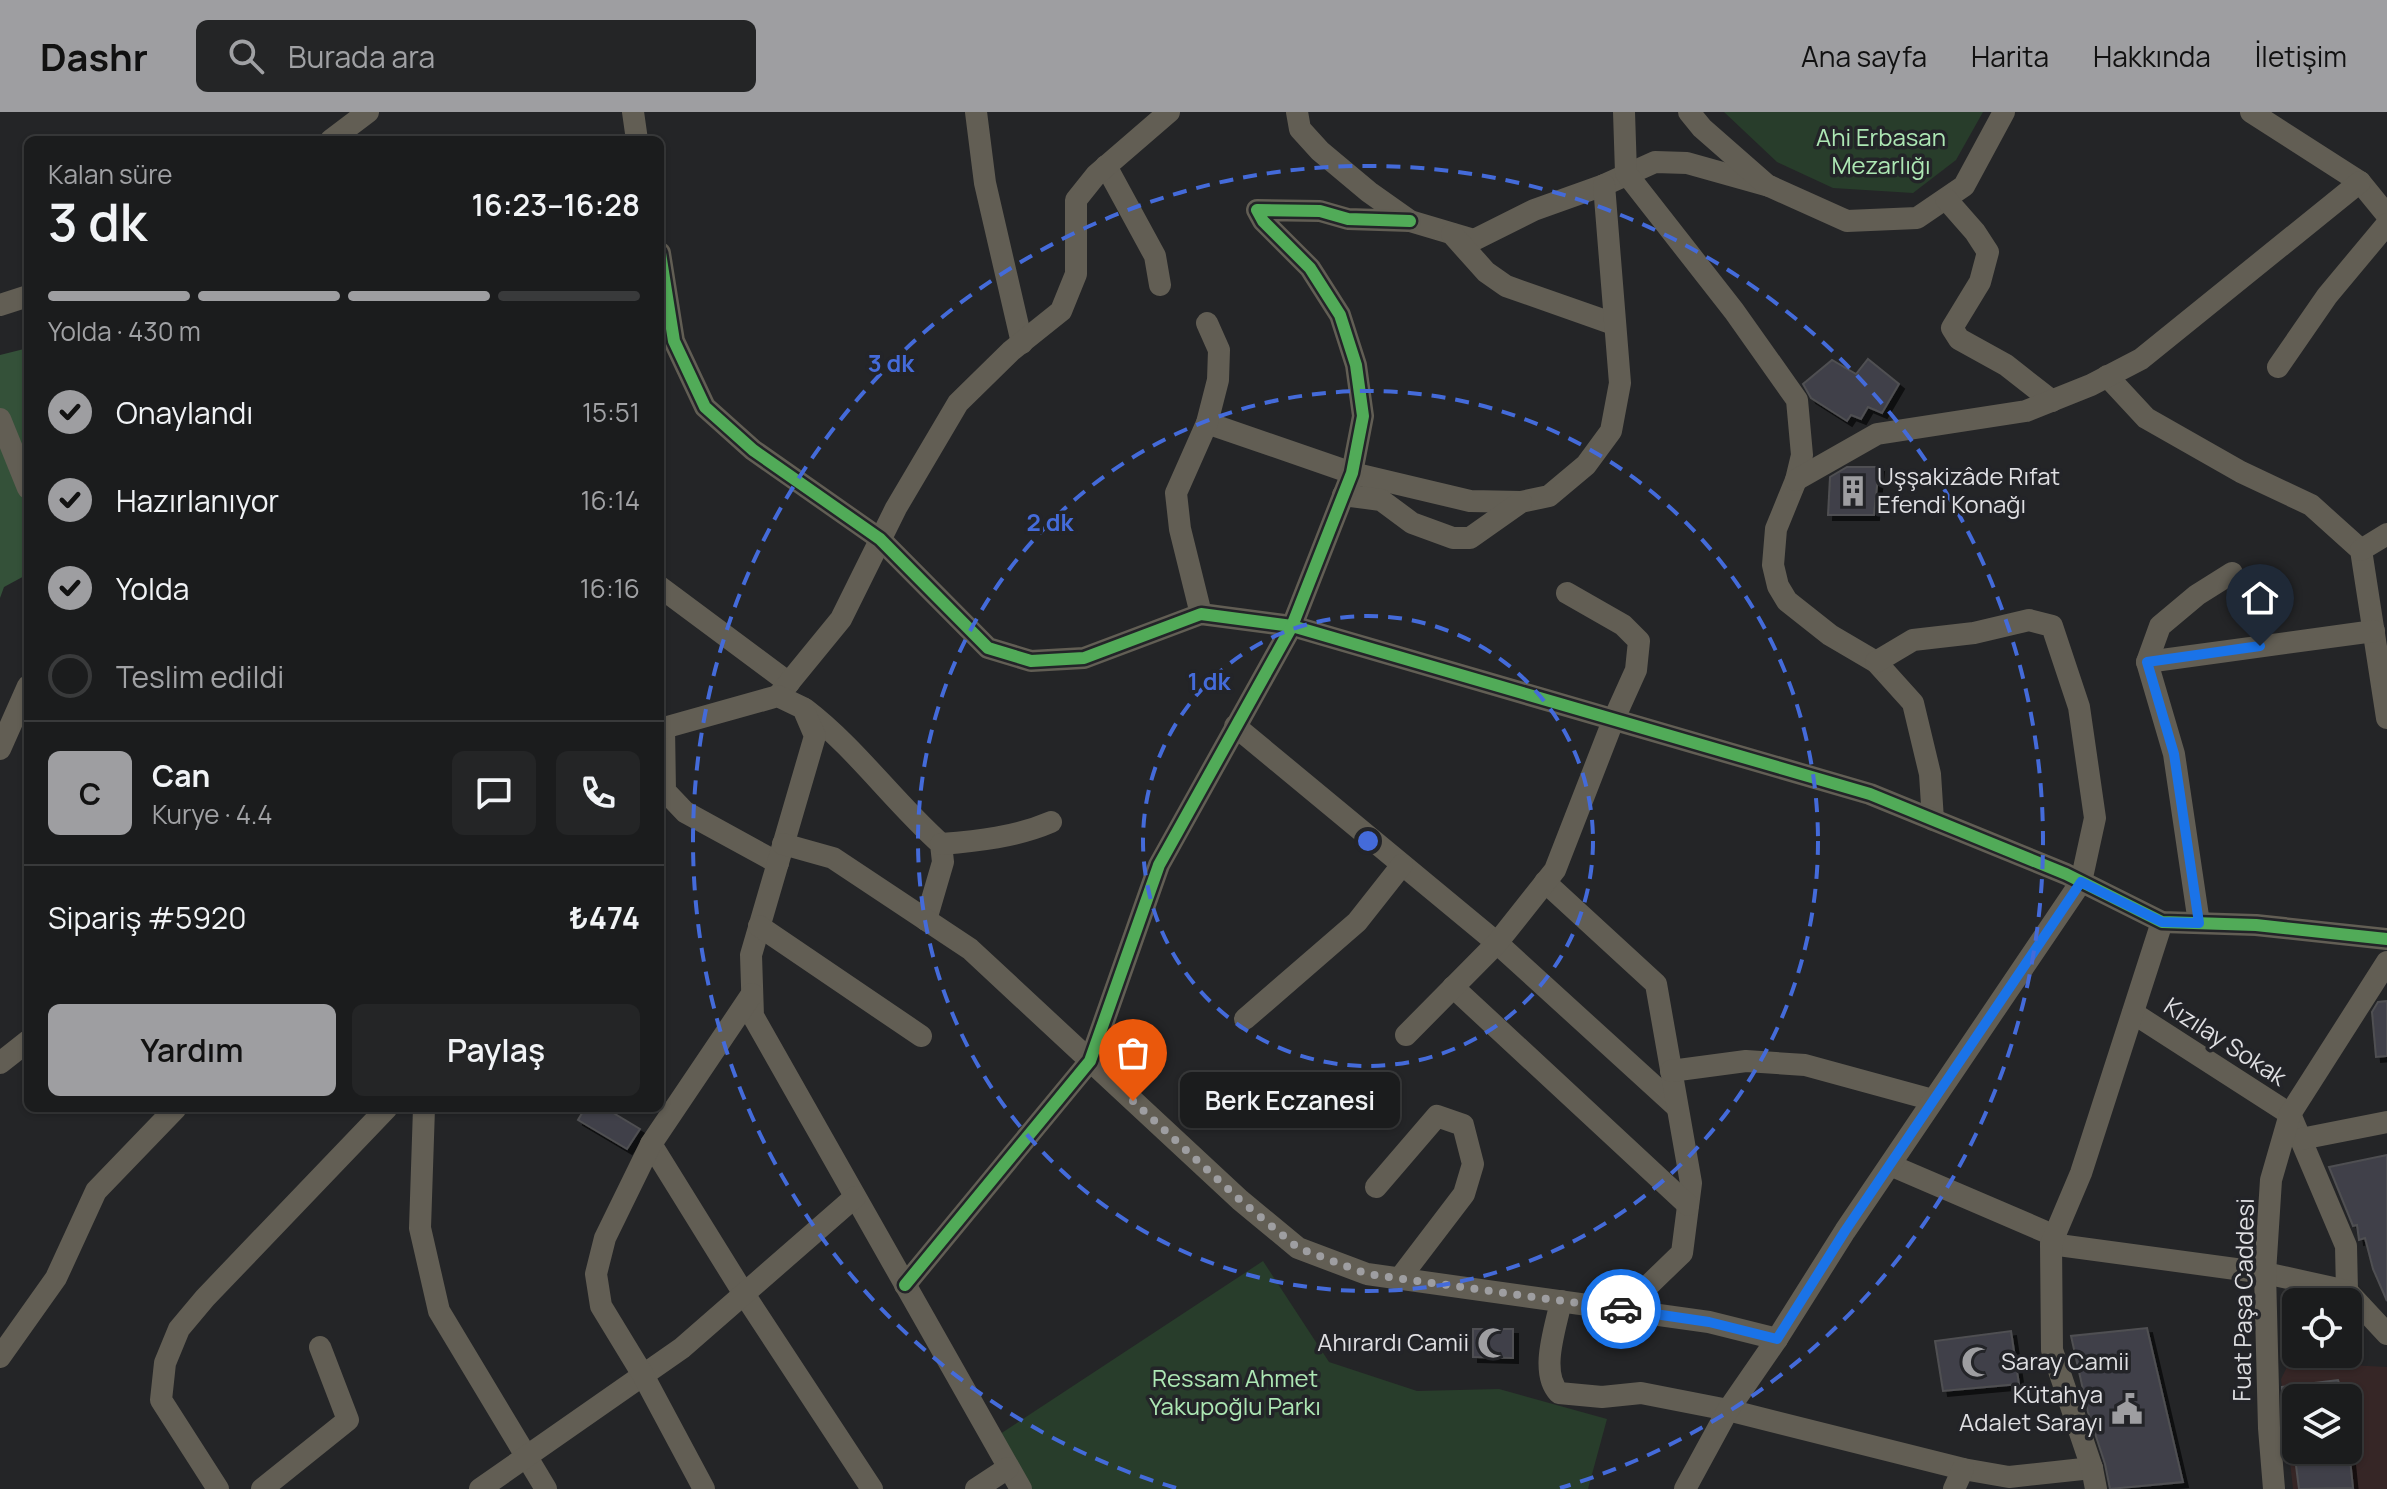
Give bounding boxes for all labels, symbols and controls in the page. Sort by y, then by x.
search box [196,20,756,92]
text: Dashr [40,30,148,82]
icon: search [224,34,268,78]
text: Burada ara [288,36,435,77]
text: Ana sayfa [1801,37,1927,75]
text: Harita [1971,37,2049,75]
text: Hakkında [2093,37,2211,75]
text: İletişim [2255,37,2347,75]
park label: Ahi Erbasan Mezarlığı [1816,120,1946,181]
text: Kalan süre [48,156,172,192]
text: 16:23–16:28 [471,184,640,225]
text: 3 dk [48,186,147,257]
text: Yolda · 430 m [48,313,201,349]
text: 3 dk [868,346,915,379]
icon: check [48,390,92,434]
text: Onaylandı [116,392,253,433]
text: 15:51 [582,394,640,430]
place label: Uşşakizâde Rıfat Efendi Konağı [1877,459,2060,520]
building icon: Uşşakizâde Rıfat Efendi Konağı [1836,474,1870,508]
icon: check [48,478,92,522]
text: Hazırlanıyor [116,480,279,521]
text: 16:14 [580,482,640,518]
text: 2 dk [1027,505,1074,538]
pin [2226,564,2294,646]
icon: check [48,566,92,610]
text: Yolda [116,568,189,609]
text: 16:16 [580,570,640,606]
icon: home [2238,576,2282,620]
text: Teslim edildi [116,656,284,697]
text: 1 dk [1187,664,1232,697]
button: chat [452,751,536,835]
button: phone [556,751,640,835]
text: Can [152,755,210,796]
text: C [79,773,101,814]
text: Kurye · 4.4 [152,796,273,832]
centre of rings [1354,827,1382,855]
text: Sipariş #5920 [48,897,246,938]
text: ₺474 [569,897,640,938]
street label: Kızılay Sokak [2158,989,2294,1093]
button: Yardım [48,1004,336,1096]
button: Paylaş [352,1004,640,1096]
pin [1099,1019,1167,1101]
icon: bag [1111,1031,1155,1075]
callout: Berk Eczanesi [1181,1073,1401,1129]
text: Berk Eczanesi [1205,1082,1375,1118]
street label: Fuat Paşa Caddesi [2224,1198,2261,1402]
courier [1581,1269,1661,1349]
icon: car [1599,1287,1643,1331]
map controls [2282,1288,2362,1464]
button: locate [2282,1288,2362,1368]
place label: Ahırardı Camii [1317,1325,1469,1358]
mosque icon: Ahırardı Camii [1476,1326,1510,1360]
place label: Saray Camii [2001,1344,2129,1377]
mosque icon: Saray Camii [1960,1345,1994,1379]
park label: Ressam Ahmet Yakupoğlu Parkı [1149,1361,1321,1422]
place label: Kütahya Adalet Sarayı [1959,1377,2103,1438]
button: layers [2282,1384,2362,1464]
public building icon: Kütahya Adalet Sarayı [2110,1392,2144,1426]

